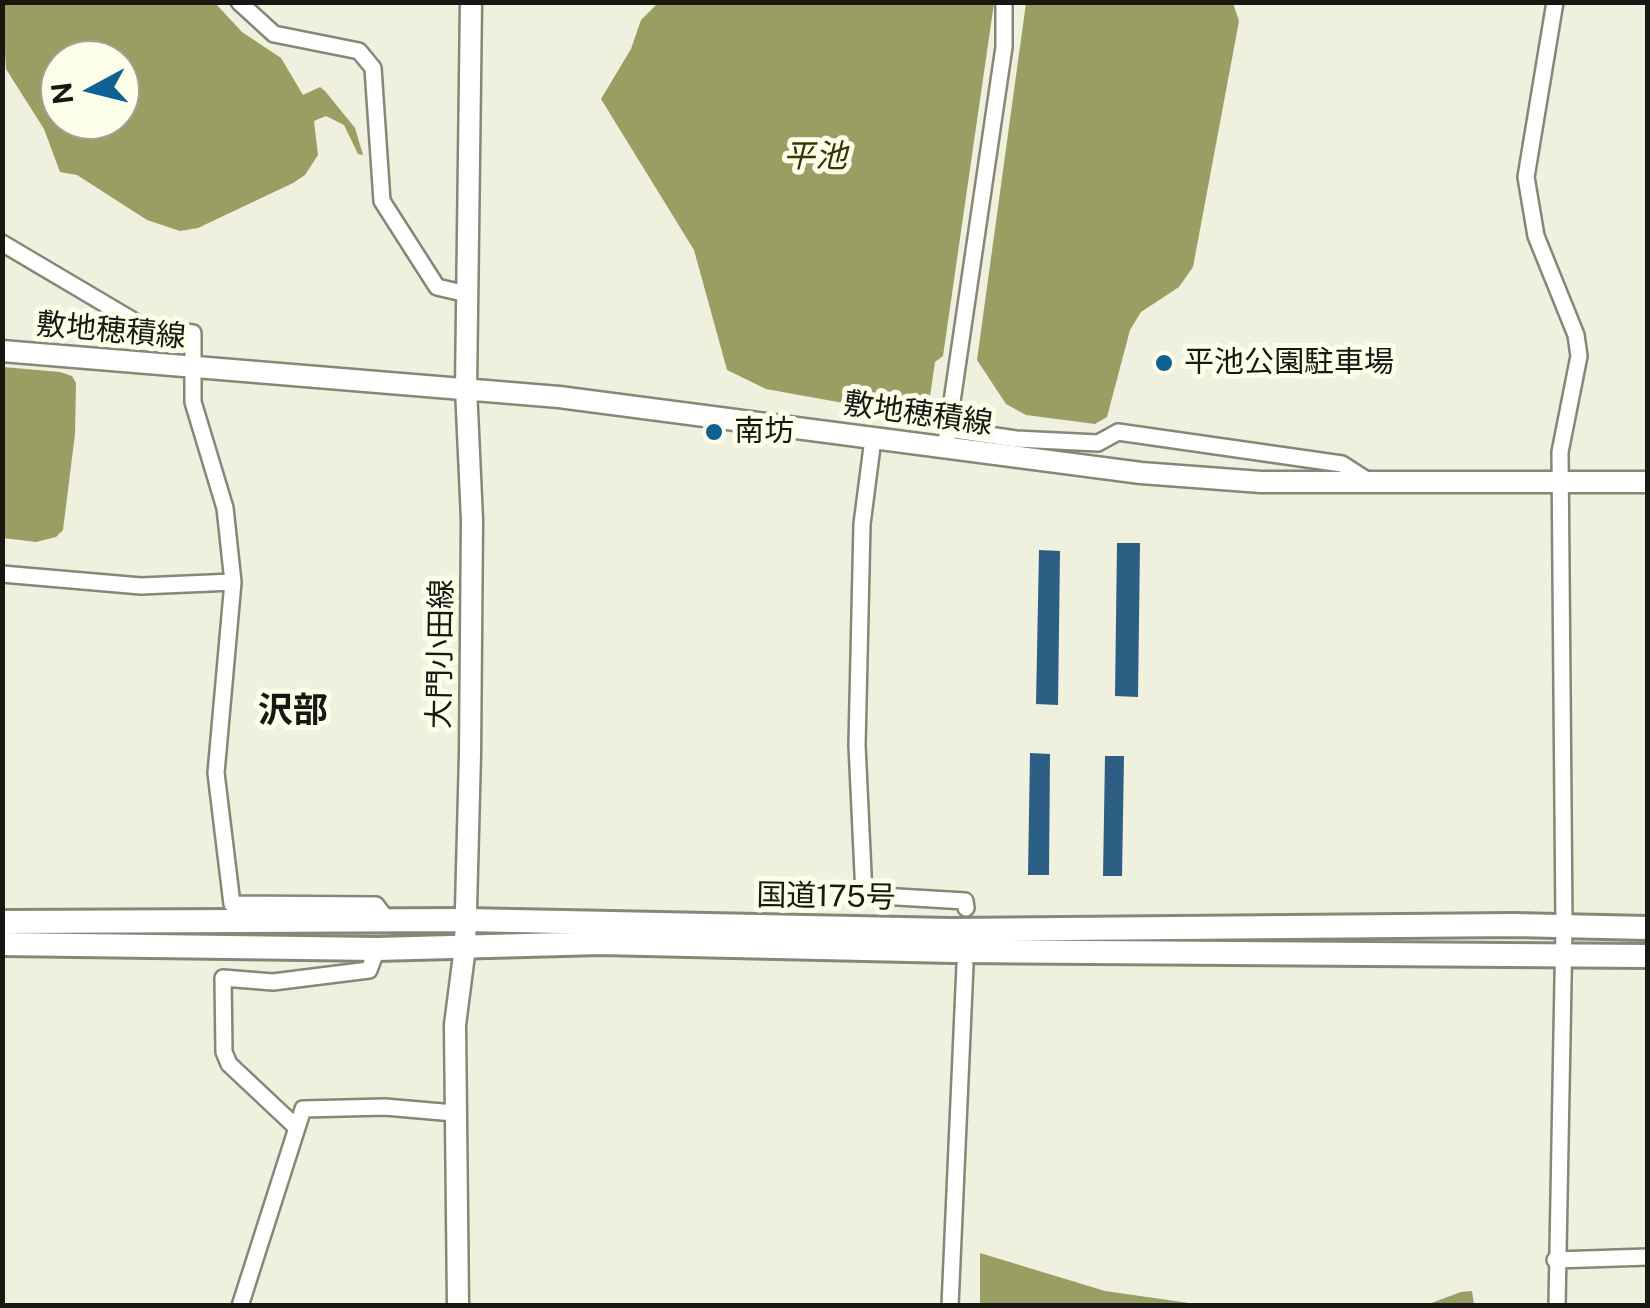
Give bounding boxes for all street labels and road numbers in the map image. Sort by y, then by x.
street label: 敷地穂積線 [35,307,187,355]
street label: 敷地穂積線 [841,386,995,442]
street label: 大門小田線 [422,579,460,729]
street label: 国道175号 [756,878,896,916]

